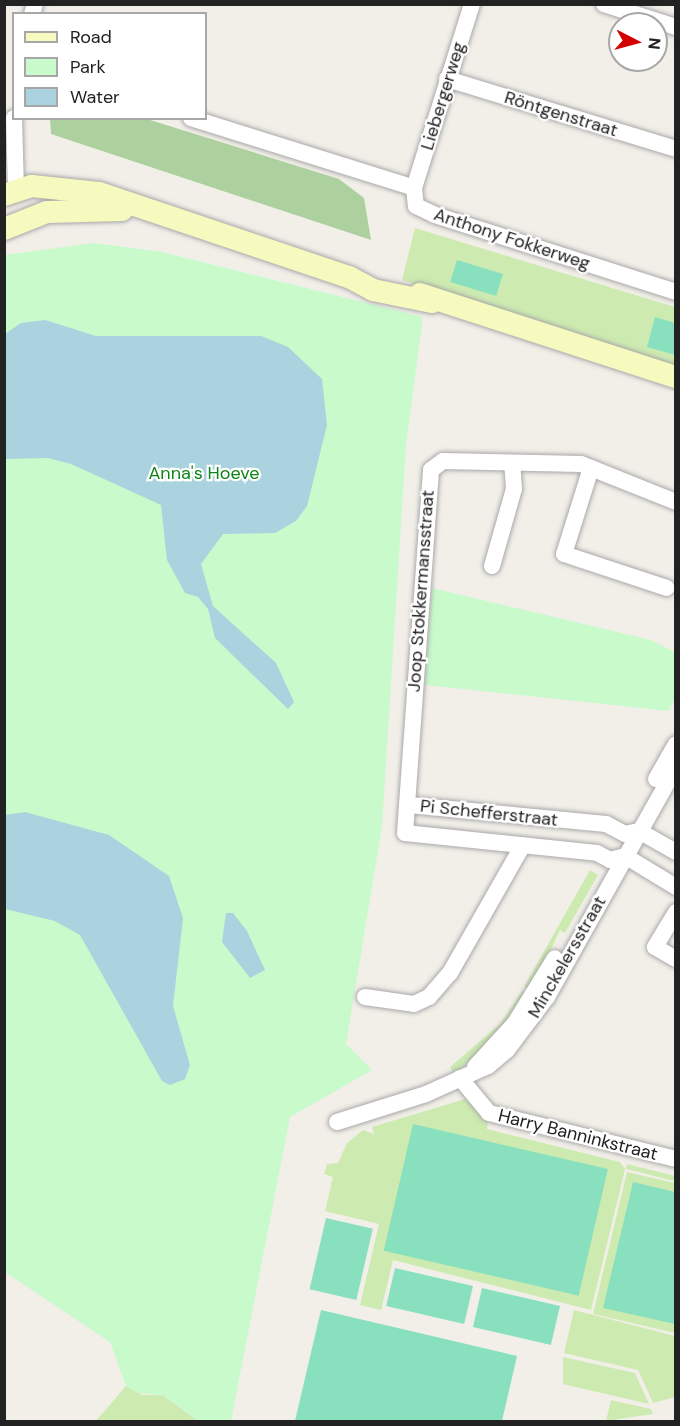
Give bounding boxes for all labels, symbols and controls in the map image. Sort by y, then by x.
legend [12,12,207,120]
north arrow [608,12,668,72]
text: Road [70,25,112,49]
text: N [643,37,665,51]
street label: Liebergerweg [416,39,470,153]
text: Park [70,55,106,79]
text: Water [70,85,120,109]
street label: Röntgenstraat [502,87,620,141]
street label: Anthony Fokkerweg [431,204,593,274]
park label: Anna's Hoeve [148,462,260,484]
street label: Joop Stokkermansstraat [403,489,439,693]
street label: Pi Schefferstraat [419,795,559,831]
street label: Minckelersstraat [523,892,611,1022]
street label: Harry Banninkstraat [496,1105,660,1165]

